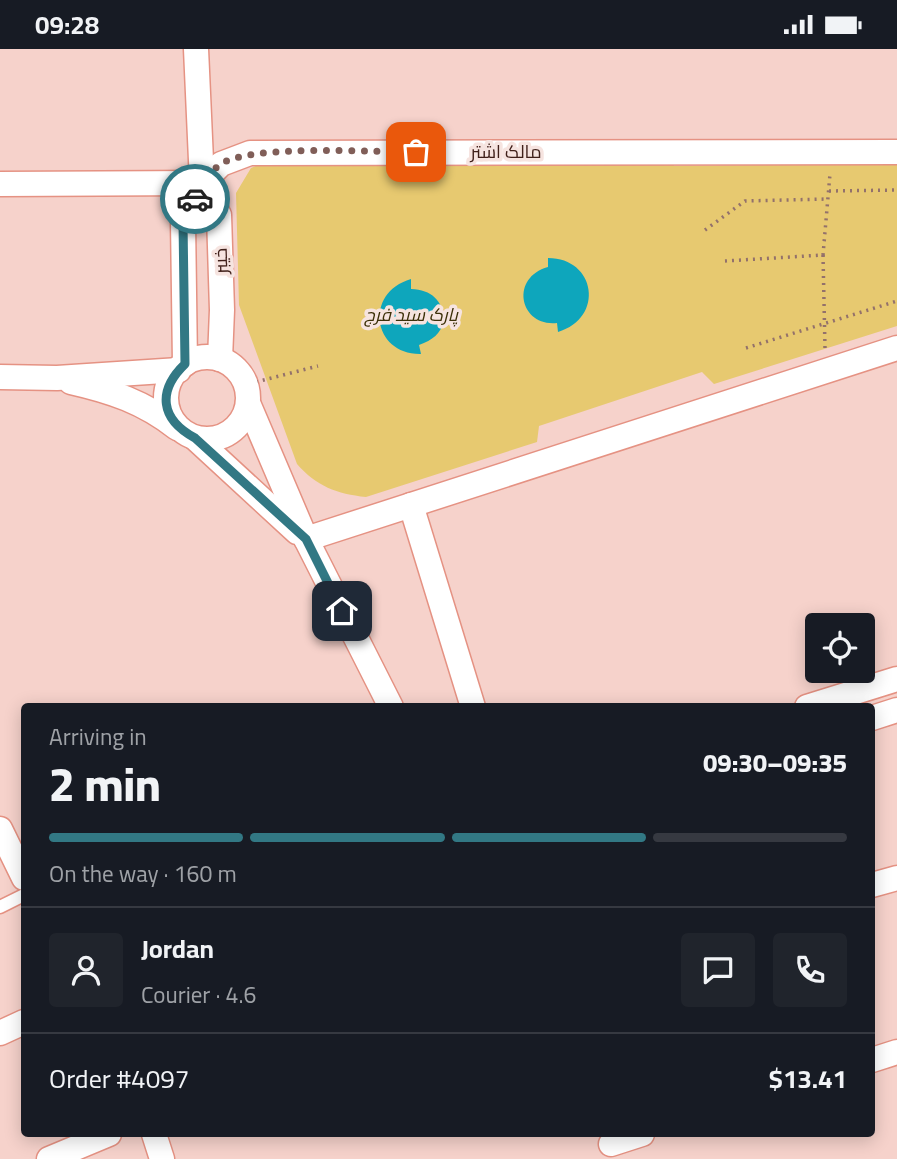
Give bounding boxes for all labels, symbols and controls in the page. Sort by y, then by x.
text: 09:28 [35,0,99,49]
pin [386,122,446,182]
icon: bag [397,133,435,171]
street label: مالک اشتر [470,135,541,168]
courier [160,164,230,234]
icon: car [176,180,214,218]
street label: خیبر [204,247,237,276]
park label: پارک سید فرج [363,298,459,331]
pin [312,581,372,641]
icon: home [323,592,361,630]
map controls [805,613,875,683]
button: locate [805,613,875,683]
text: Arriving in [49,715,147,758]
text: 09:30–09:35 [703,738,847,787]
text: 2 min [49,741,161,827]
text: On the way · 160 m [49,852,237,895]
text: Jordan [141,924,214,973]
button: person [49,933,123,1007]
button: chat [681,933,755,1007]
button: phone [773,933,847,1007]
text: Courier · 4.6 [141,973,256,1016]
text: Order #4097 [49,1054,189,1103]
text: $13.41 [768,1054,847,1103]

